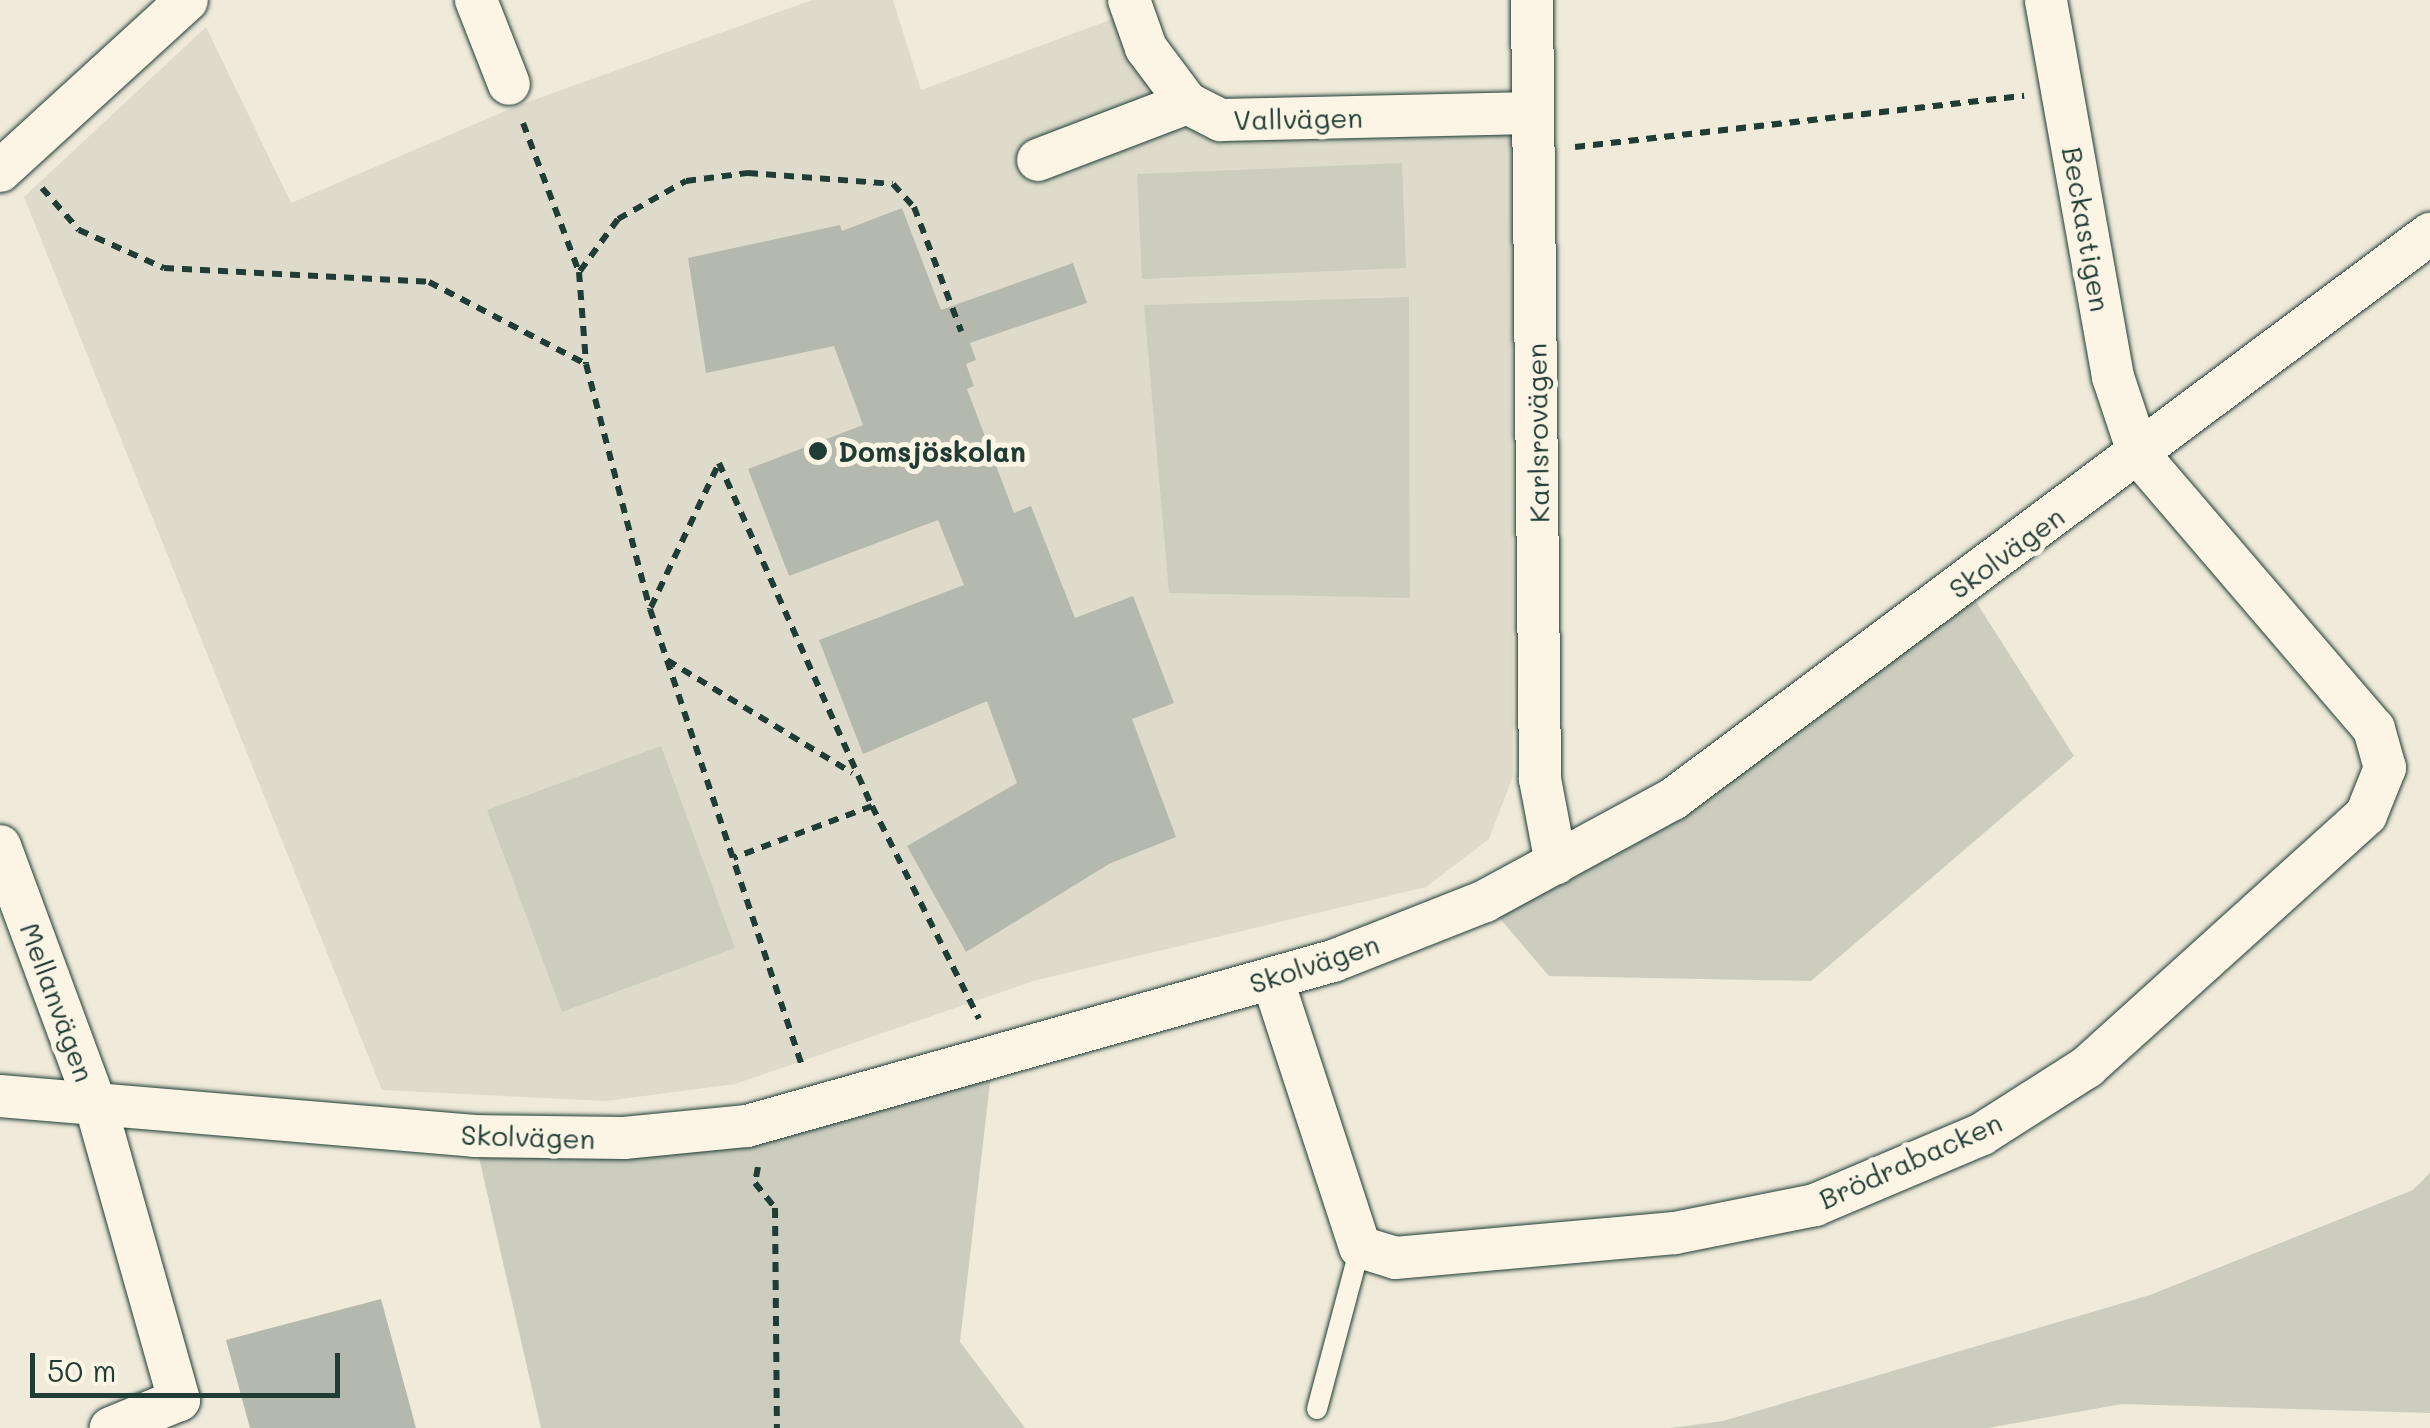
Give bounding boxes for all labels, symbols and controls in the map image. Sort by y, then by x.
street label: Vallvägen [1233,100,1363,136]
street label: Beckastigen [2056,144,2118,314]
street label: Karlsrovägen [1519,343,1555,523]
place label: Domsjöskolan [838,434,1026,468]
marker: Domsjöskolan [807,440,829,462]
street label: Skolvägen [1942,499,2070,605]
street label: Mellanvägen [14,918,102,1086]
street label: Skolvägen [1245,926,1383,1000]
street label: Brödrabacken [1813,1105,2007,1215]
street label: Skolvägen [460,1117,596,1155]
scale bar [35,1333,345,1395]
text: 50 m [47,1350,117,1390]

